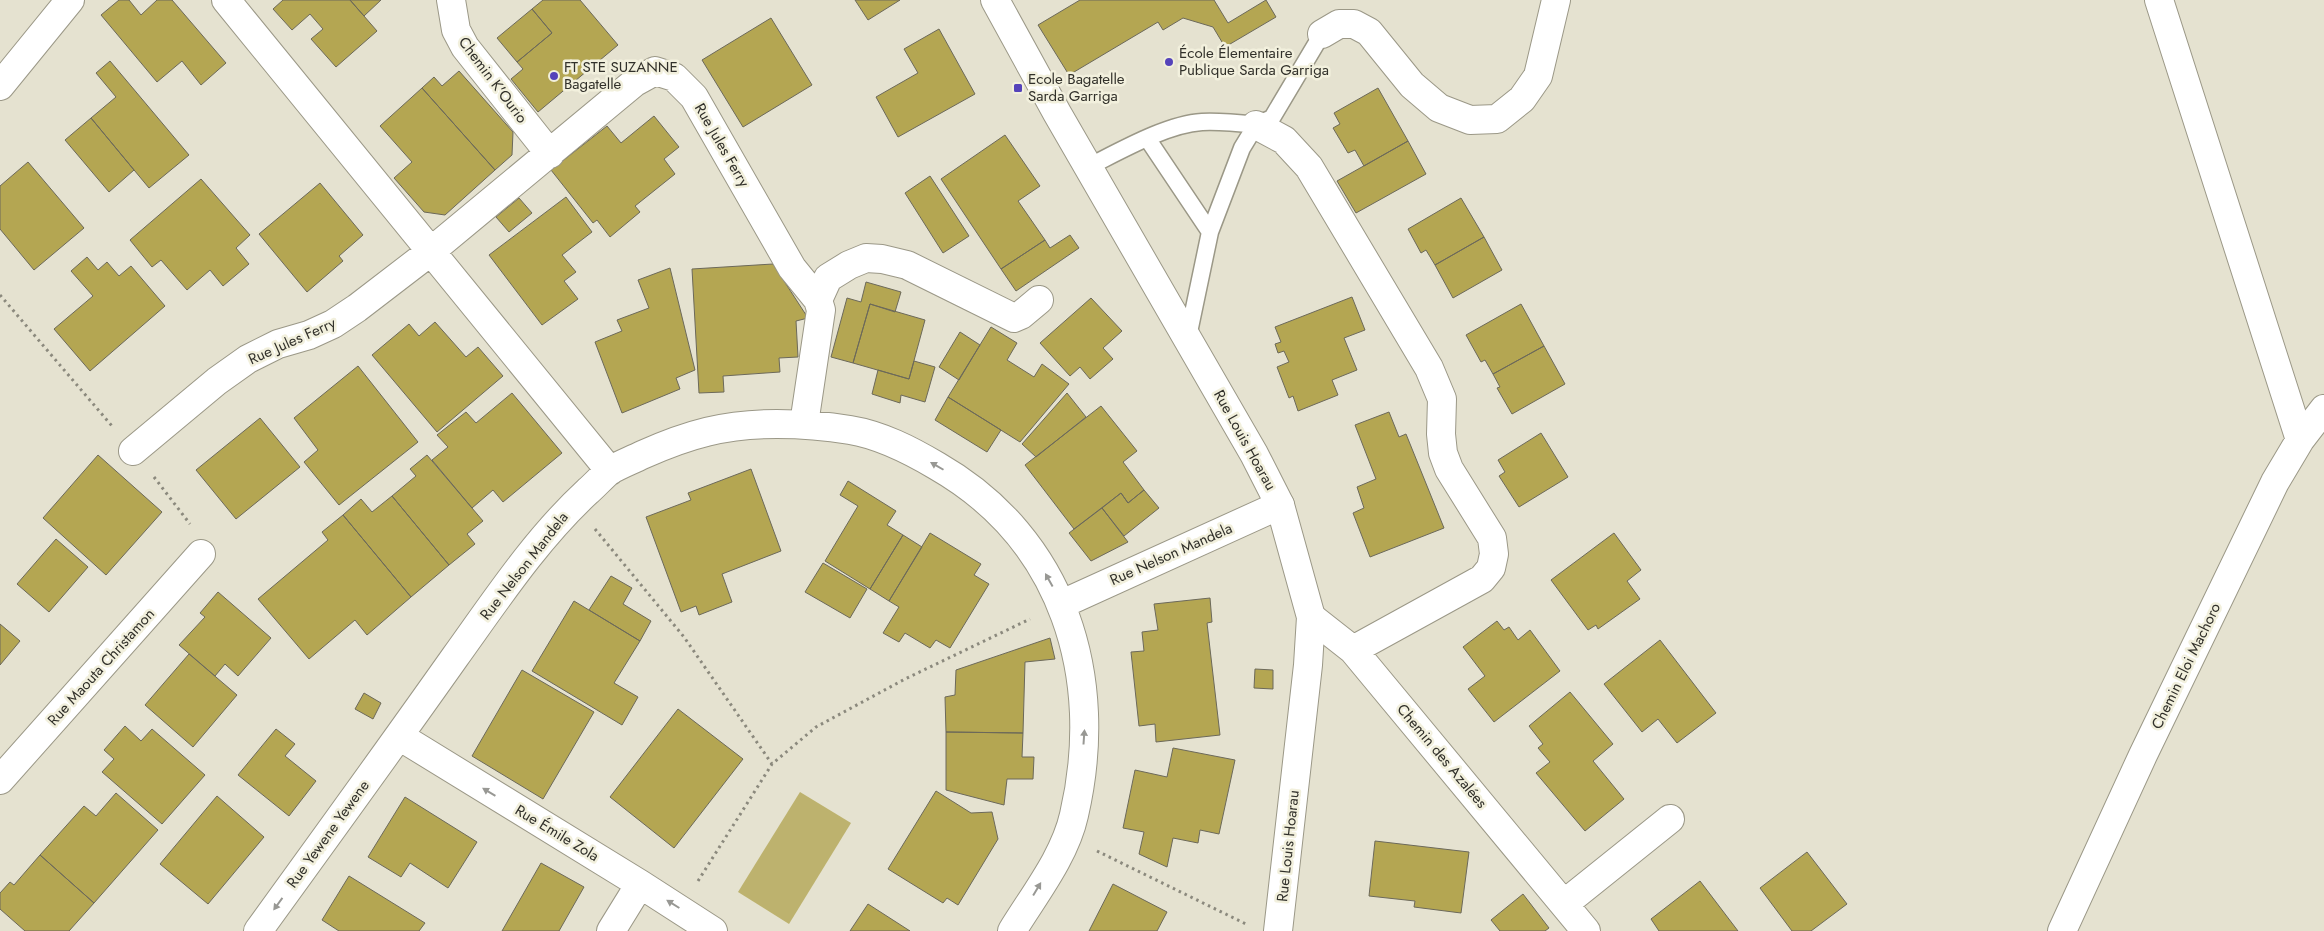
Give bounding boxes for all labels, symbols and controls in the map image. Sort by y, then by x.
street label: Chemin K'Ourio [453,32,533,128]
place label: École Élementaire Publique Sarda Garriga [1179,42,1329,81]
place label: FT STE SUZANNE Bagatelle [564,56,678,95]
marker: École Élementaire Publique Sarda Garriga [1163,56,1175,68]
place label: Ecole Bagatelle Sarda Garriga [1028,68,1125,107]
marker: FT STE SUZANNE Bagatelle [548,70,560,82]
marker: Ecole Bagatelle Sarda Garriga [1012,82,1024,94]
street label: Rue Jules Ferry [689,99,755,191]
street label: Rue Jules Ferry [245,312,340,370]
street label: Rue Louis Hoarau [1208,386,1282,494]
one-way arrow [930,461,943,470]
street label: Rue Nelson Mandela [475,507,573,625]
street label: Rue Nelson Mandela [1106,517,1236,591]
one-way arrow [1045,573,1054,587]
street label: Chemin Eloi Machoro [2146,599,2226,733]
street label: Rue Maouta Christamon [42,604,160,730]
street label: Chemin des Azalées [1392,699,1492,813]
one-way arrow [1080,728,1088,744]
street label: Rue Yewene Yewene [281,775,375,892]
one-way arrow [483,787,496,796]
street label: Rue Louis Hoarau [1271,789,1305,903]
street label: Rue Émile Zola [511,799,603,867]
one-way arrow [1033,883,1042,896]
one-way arrow [273,897,283,910]
one-way arrow [666,900,679,909]

